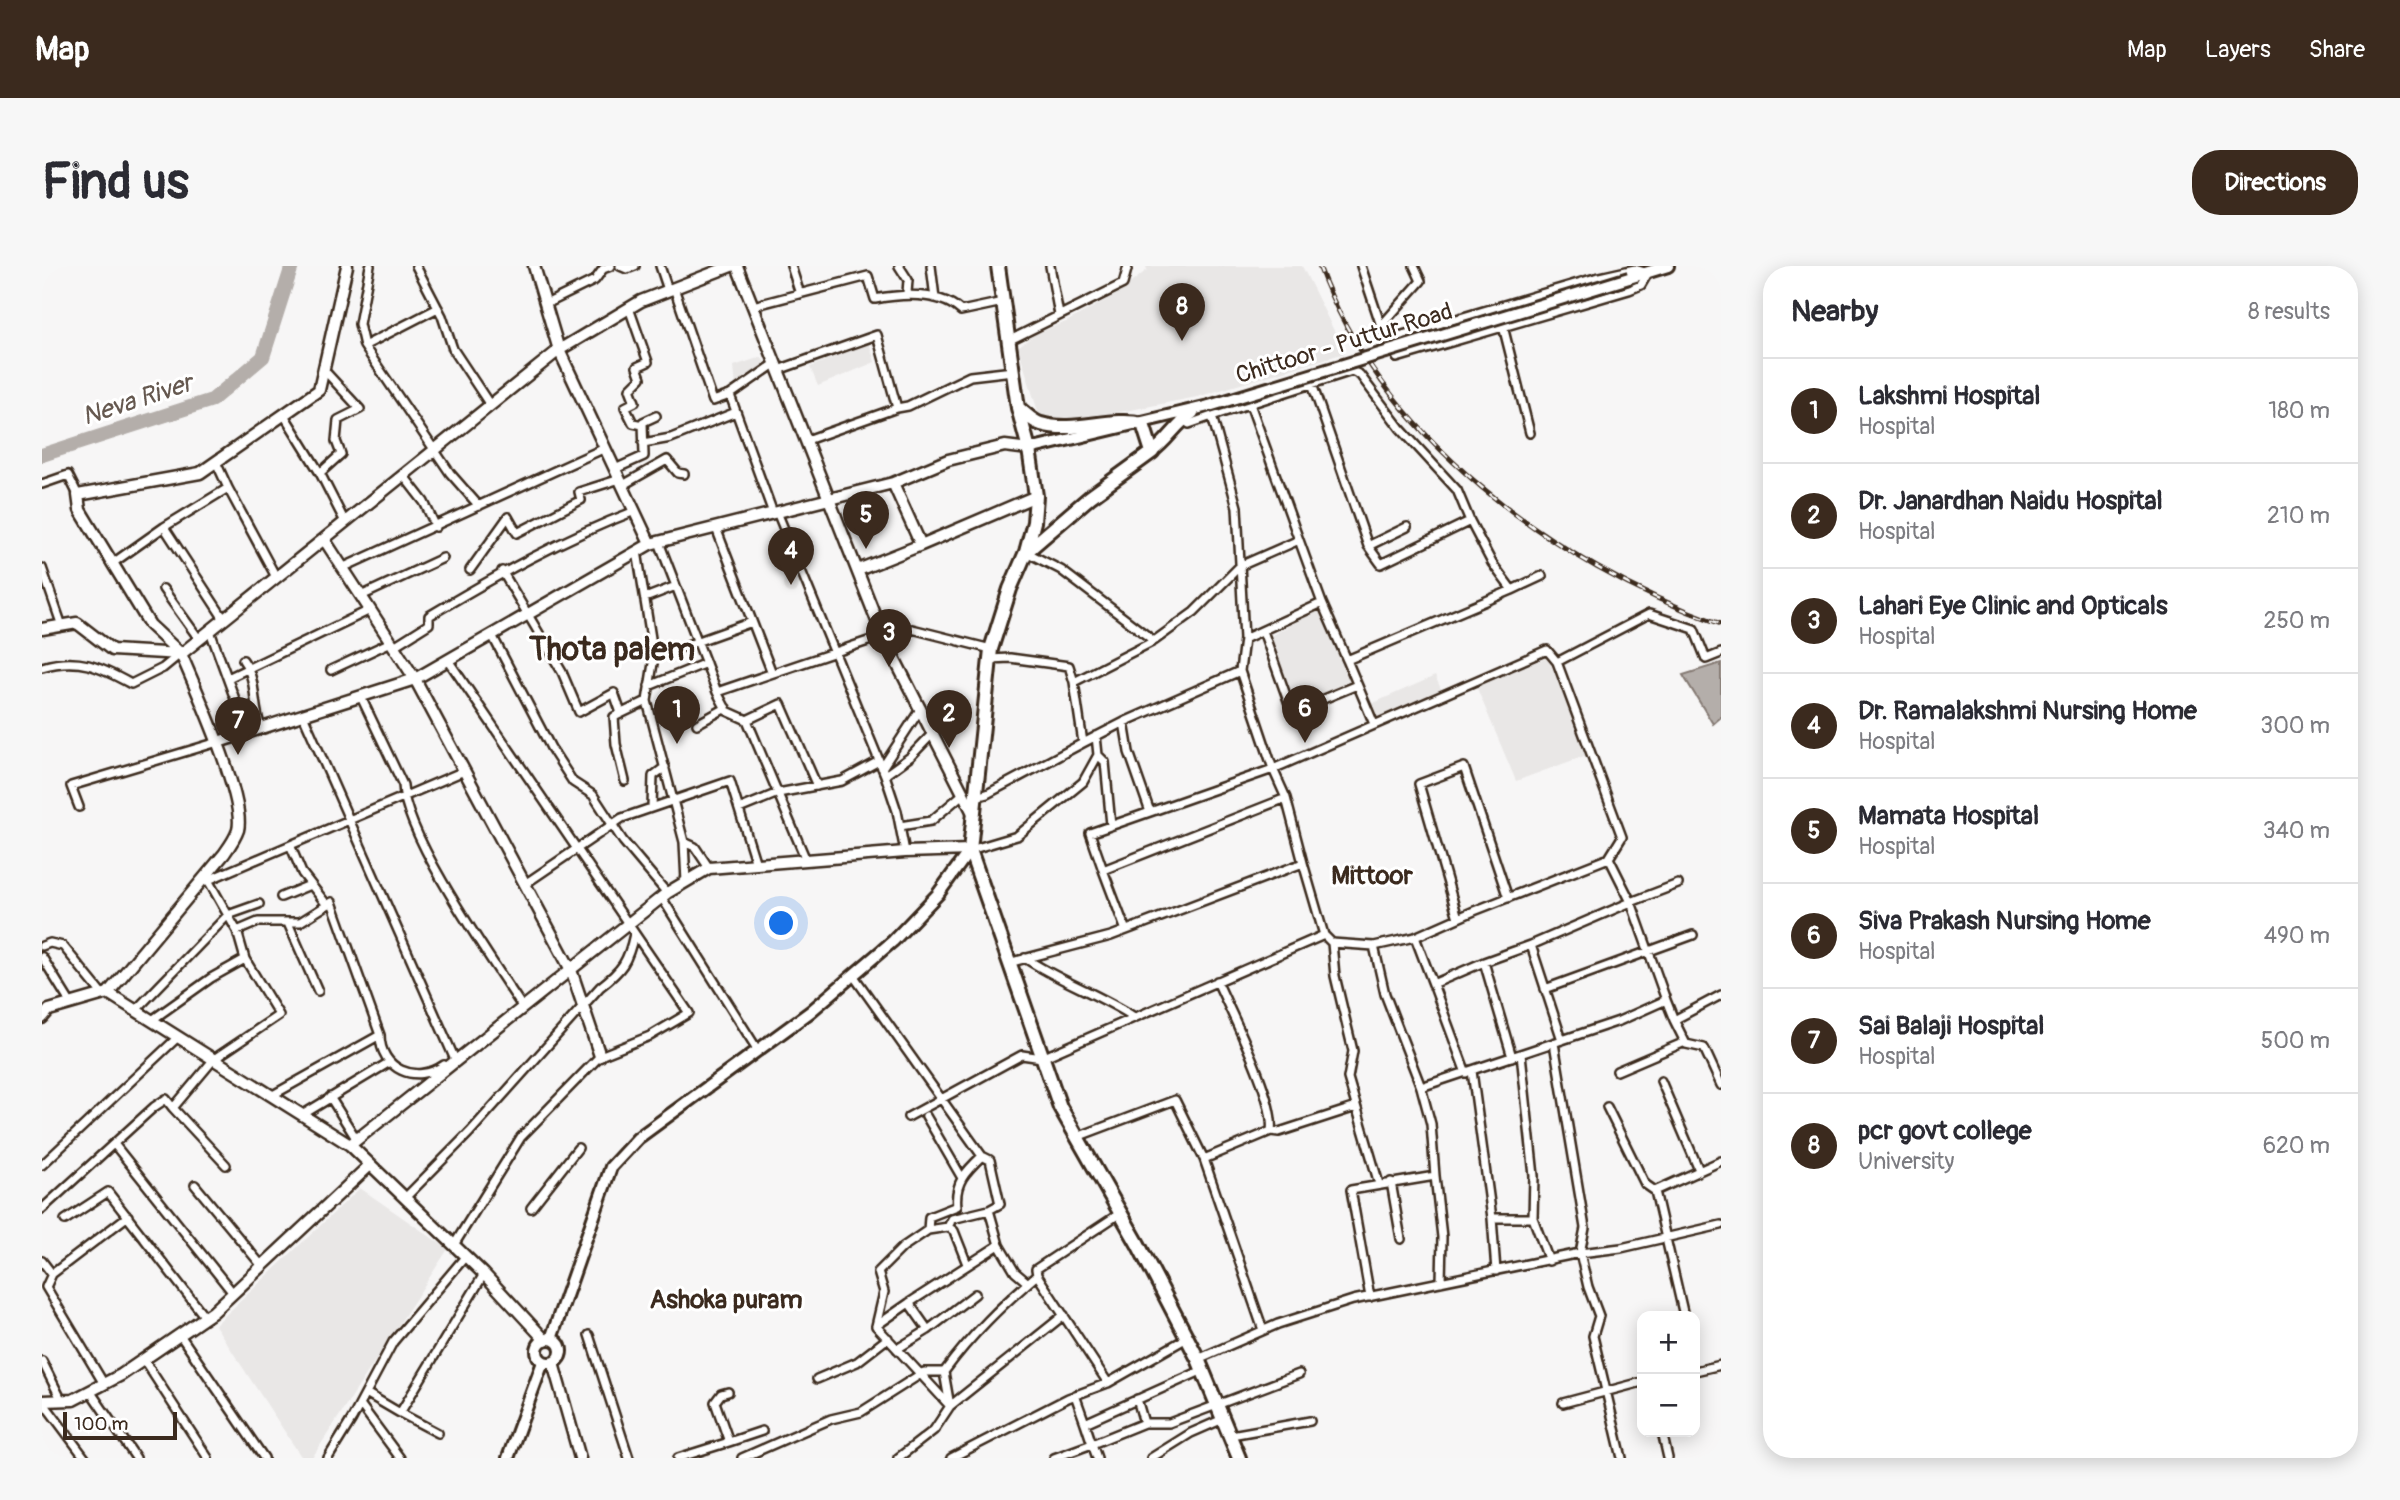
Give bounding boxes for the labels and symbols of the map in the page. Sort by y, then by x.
pin: 8 [1159,283,1205,341]
street label: Chittoor - Puttur Road [1232,297,1456,390]
water label: Neva River [78,366,200,433]
pin: 5 [843,491,889,549]
pin: 4 [768,527,814,585]
pin: 3 [866,609,912,667]
district label: Thota palem [528,630,695,670]
pin: 6 [1282,685,1328,743]
pin: 1 [654,686,700,744]
pin: 2 [926,690,972,748]
pin: 7 [215,697,261,755]
district label: Mittoor [1331,860,1413,892]
your location [764,906,798,940]
district label: Ashoka puram [649,1284,803,1316]
scale bar [63,1409,177,1441]

